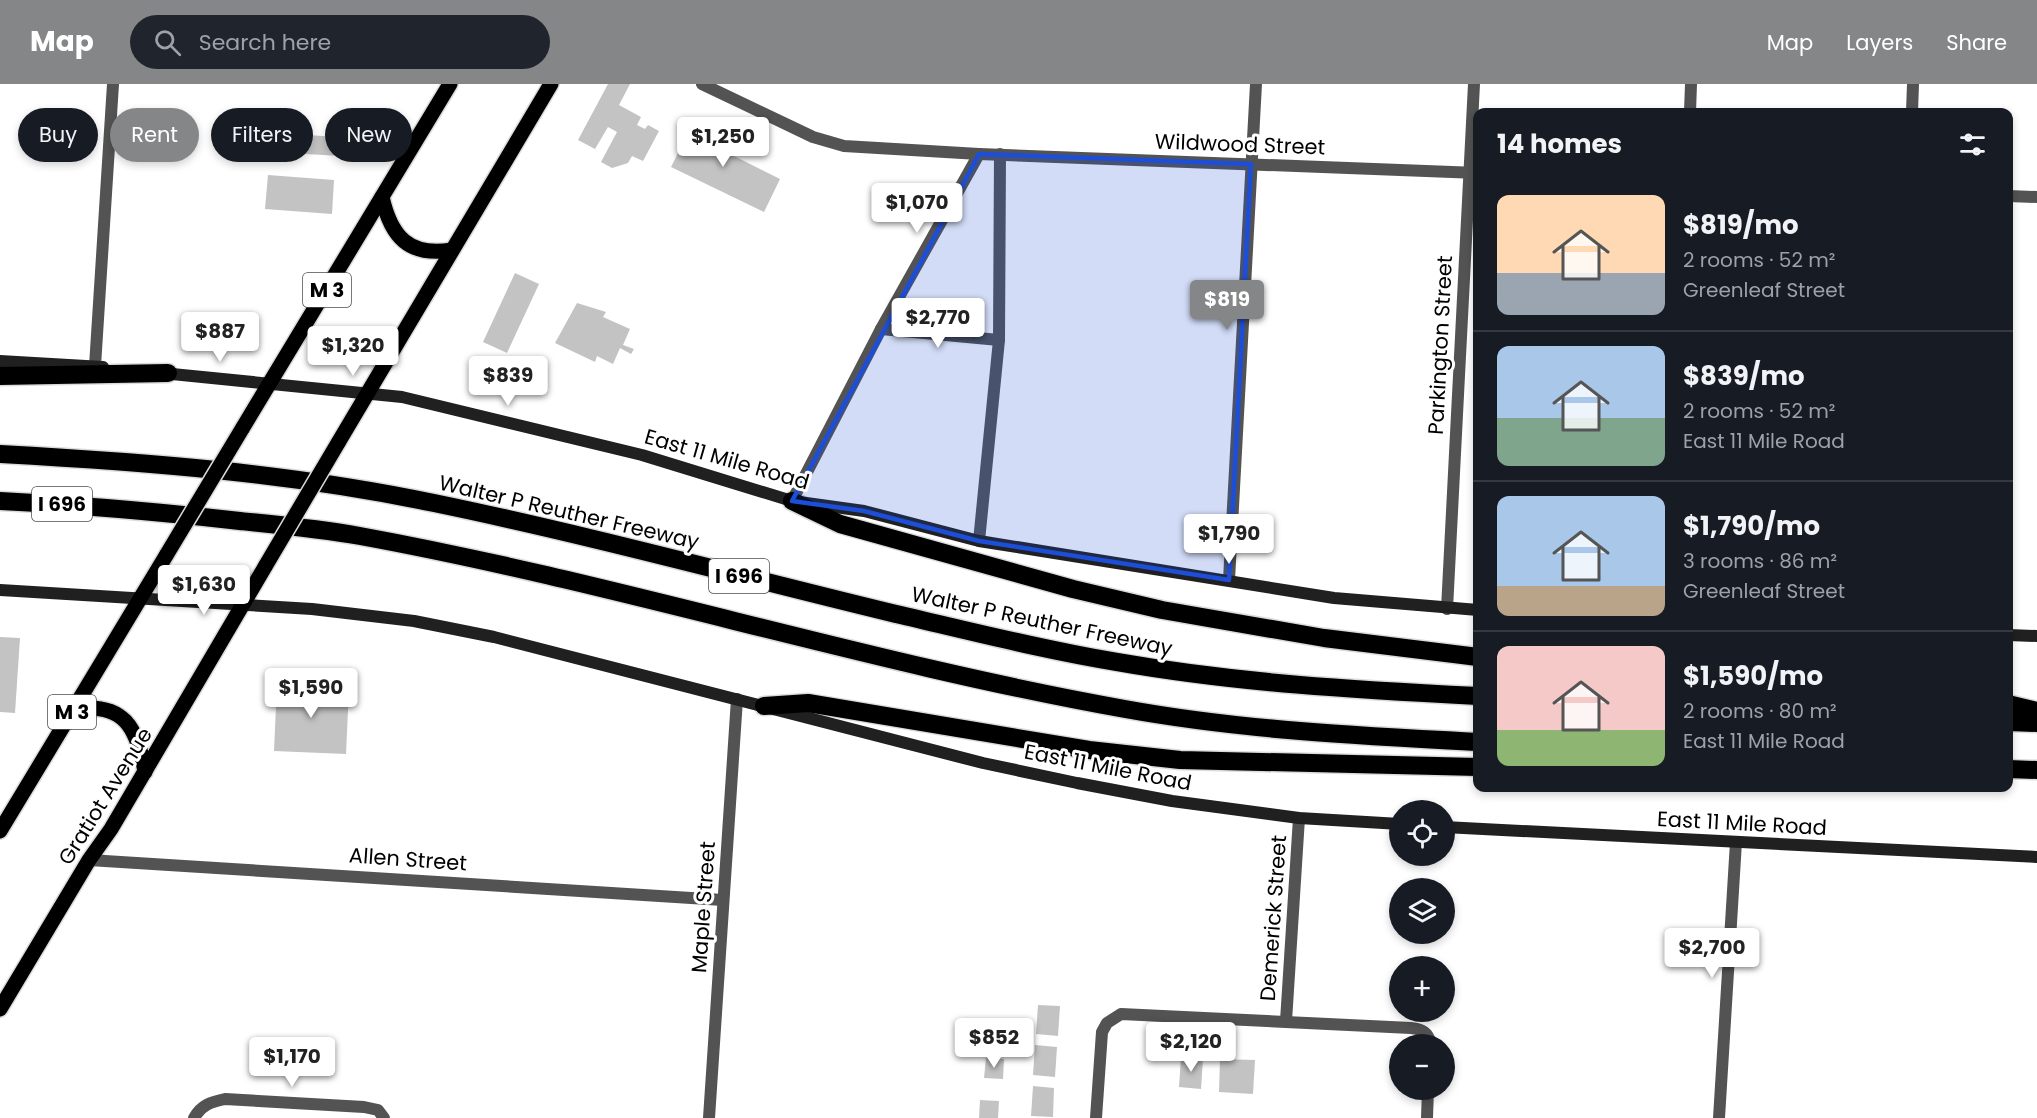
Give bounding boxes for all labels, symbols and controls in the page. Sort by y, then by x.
search box [130,15,550,69]
text: Map [30,22,94,61]
icon: search [151,26,184,59]
text: Search here [199,27,331,58]
text: Map [1767,28,1813,57]
text: Layers [1846,28,1913,57]
text: Share [1946,28,2007,57]
chip: Buy [18,108,98,162]
chip: Rent [110,108,199,162]
chip: Filters [211,108,313,162]
chip: New [325,108,412,162]
pin: $1,250 [674,117,772,168]
text: $1,250 [691,122,755,150]
text: 14 homes [1497,126,1622,162]
street label: Wildwood Street [1154,127,1326,161]
icon: filters [1956,128,1989,161]
pin: $1,070 [868,183,966,234]
text: $1,070 [885,188,949,216]
text: $819/mo [1683,207,1799,243]
icon: home [1545,219,1617,291]
text: 2 rooms · 52 m² [1683,246,1835,274]
street label: Parkington Street [1421,255,1459,435]
road number: M 3 [303,273,351,307]
text: Greenleaf Street [1683,276,1845,304]
pin: $819 [1191,280,1263,331]
text: $819 [1204,285,1250,313]
pin: $2,770 [889,298,987,349]
text: $2,770 [906,303,970,331]
pin: $887 [184,312,256,363]
text: $887 [195,317,245,345]
pin: $1,320 [304,326,402,377]
text: $1,320 [322,331,384,359]
pin: $839 [472,356,544,407]
text: $839/mo [1683,358,1805,394]
text: $839 [483,361,533,389]
icon: home [1545,370,1617,442]
text: 2 rooms · 52 m² [1683,397,1835,425]
street label: East 11 Mile Road [641,422,813,496]
text: East 11 Mile Road [1683,427,1845,455]
street label: Walter P Reuther Freeway [436,468,702,556]
road number: I 696 [32,487,92,521]
text: $1,790/mo [1683,508,1820,544]
pin: $1,790 [1180,514,1278,565]
text: $1,790 [1198,519,1260,547]
icon: home [1545,520,1617,592]
text: 3 rooms · 86 m² [1683,547,1837,575]
road number: I 696 [709,559,769,593]
pin: $1,630 [155,565,253,616]
text: $1,630 [172,570,236,598]
text: Greenleaf Street [1683,577,1845,605]
street label: Walter P Reuther Freeway [909,579,1175,663]
text: $1,590/mo [1683,658,1823,694]
pin: $1,590 [262,668,360,719]
icon: home [1545,670,1617,742]
text: $1,590 [279,673,343,701]
road number: M 3 [48,695,96,729]
text: 2 rooms · 80 m² [1683,697,1837,725]
street label: Gratiot Avenue [51,722,159,870]
text: East 11 Mile Road [1683,727,1845,755]
street label: East 11 Mile Road [1022,737,1194,797]
map controls [1389,800,1455,1100]
button: locate [1389,800,1455,866]
street label: East 11 Mile Road [1656,804,1828,842]
street label: Demerick Street [1253,834,1293,1002]
street label: Allen Street [348,840,468,878]
street label: Maple Street [684,840,722,974]
button: layers [1389,878,1455,944]
pin: $2,700 [1663,928,1761,979]
text: $2,700 [1678,933,1746,961]
button: + [1389,956,1455,1022]
pin: $852 [958,1018,1030,1069]
pin: $2,120 [1142,1022,1240,1073]
text: $852 [969,1023,1019,1051]
text: $2,120 [1160,1027,1222,1055]
button: − [1389,1034,1455,1100]
pin: $1,170 [243,1037,341,1088]
text: $1,170 [263,1042,321,1070]

